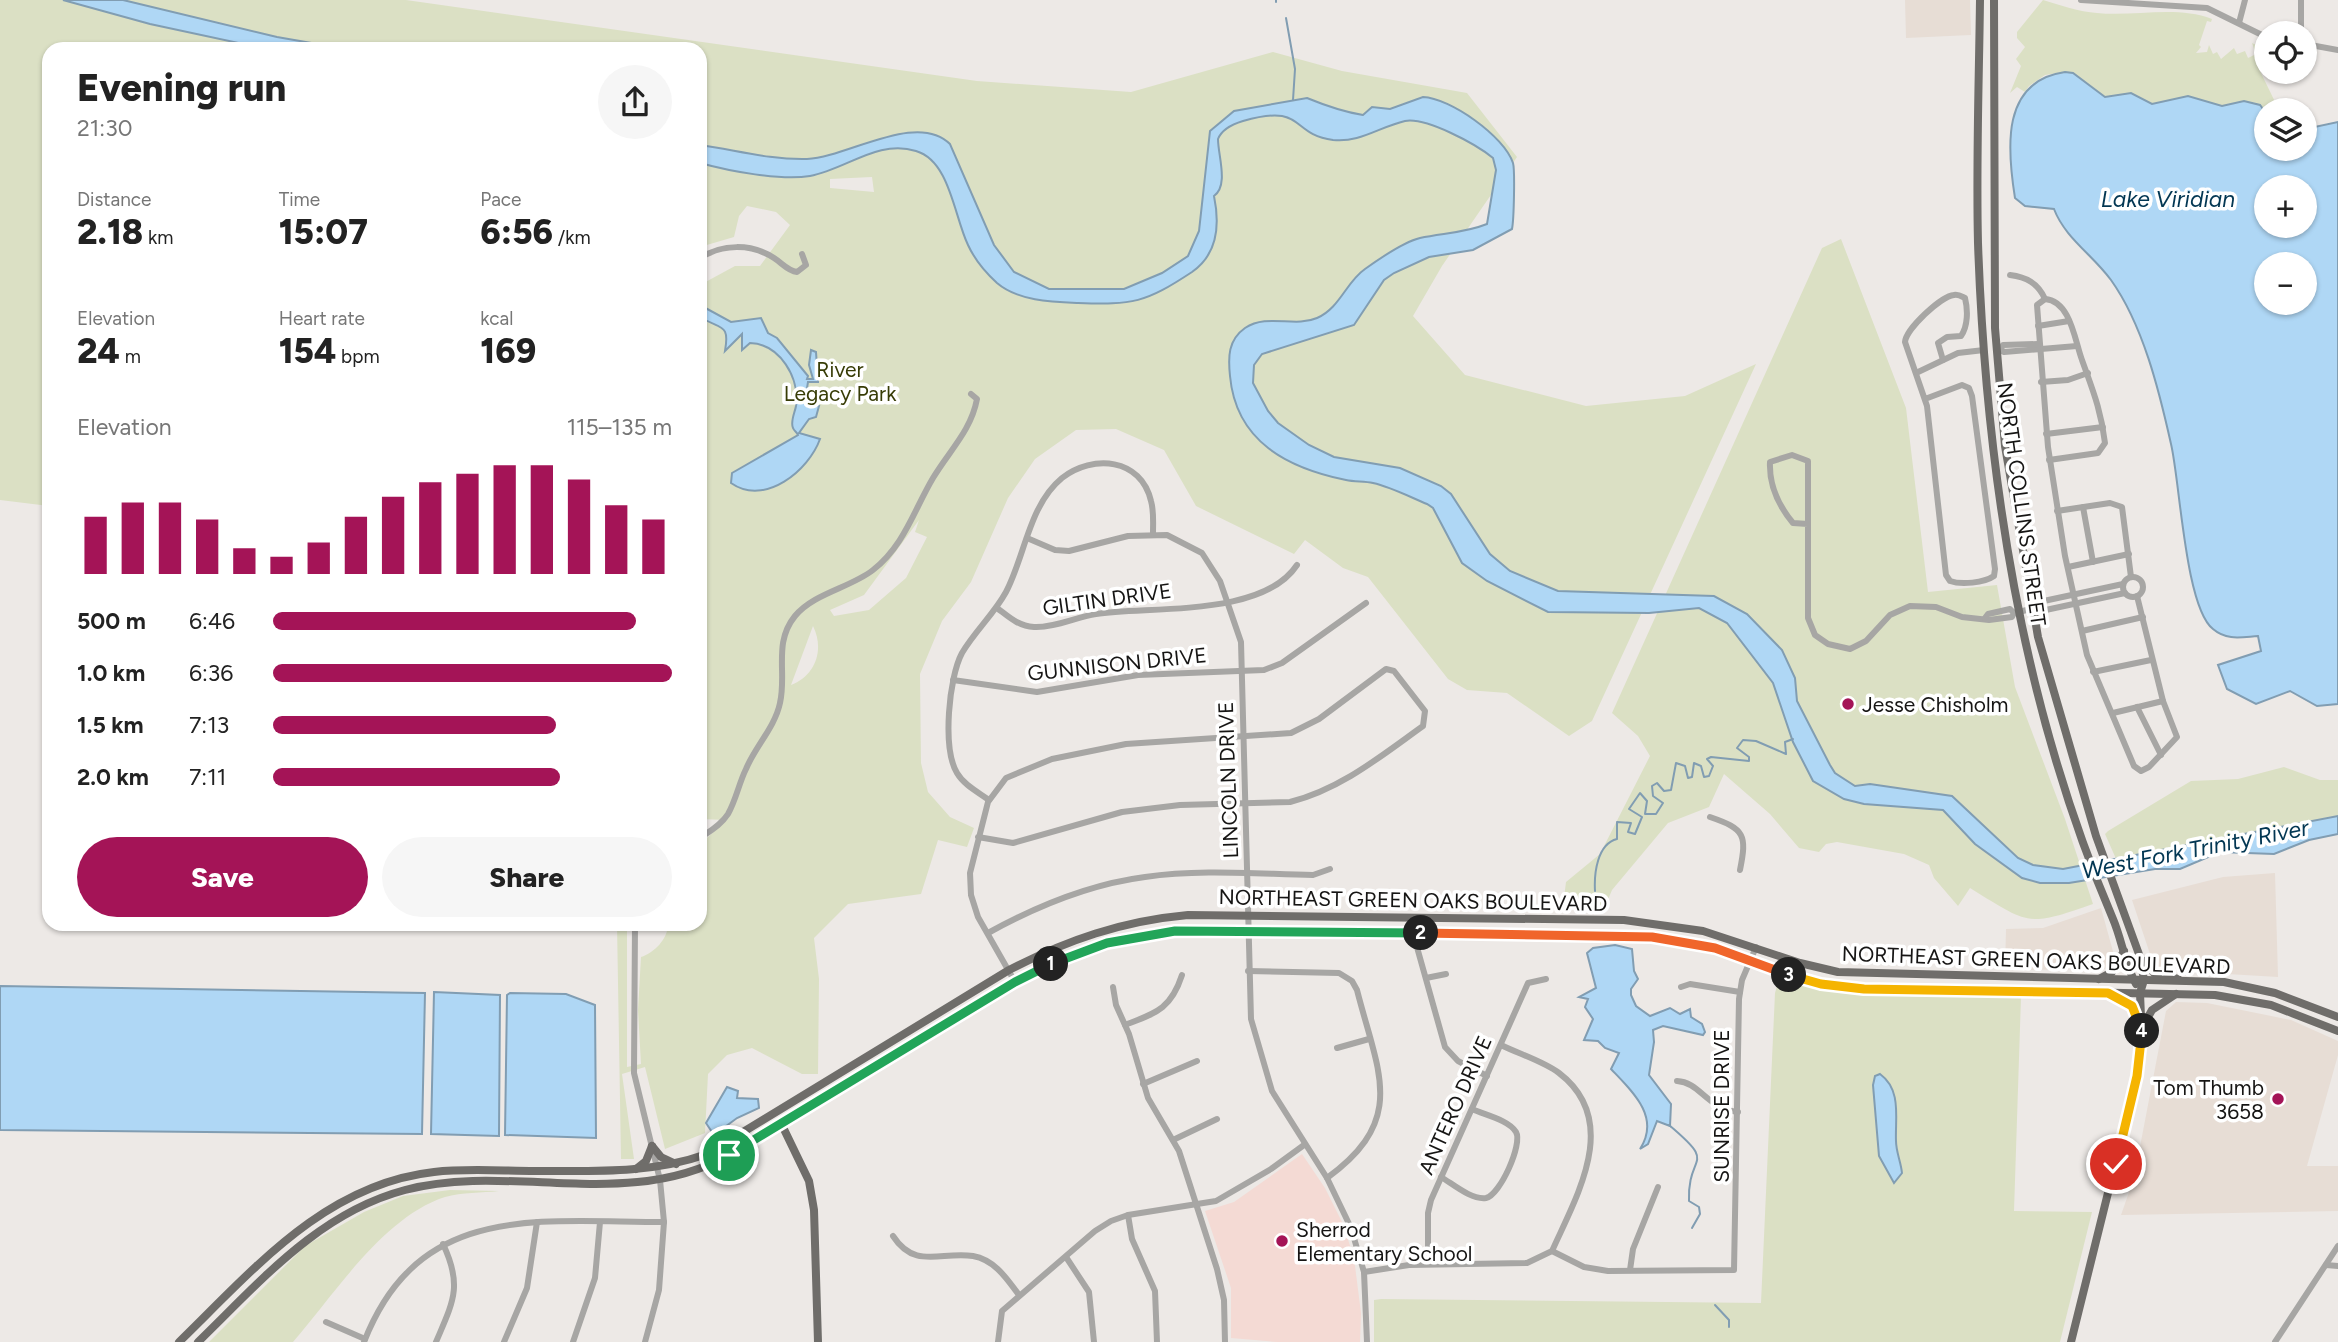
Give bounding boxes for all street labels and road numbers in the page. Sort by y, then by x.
street label: NORTH COLLINS STREET [1993,381,2052,628]
street label: GILTIN DRIVE [1041,578,1173,620]
street label: GUNNISON DRIVE [1026,642,1208,686]
street label: LINCOLN DRIVE [1213,701,1243,859]
street label: NORTHEAST GREEN OAKS BOULEVARD [1218,884,1608,916]
street label: NORTHEAST GREEN OAKS BOULEVARD [1841,941,2231,979]
street label: SUNRISE DRIVE [1709,1029,1734,1183]
street label: ANTERO DRIVE [1413,1032,1497,1178]

